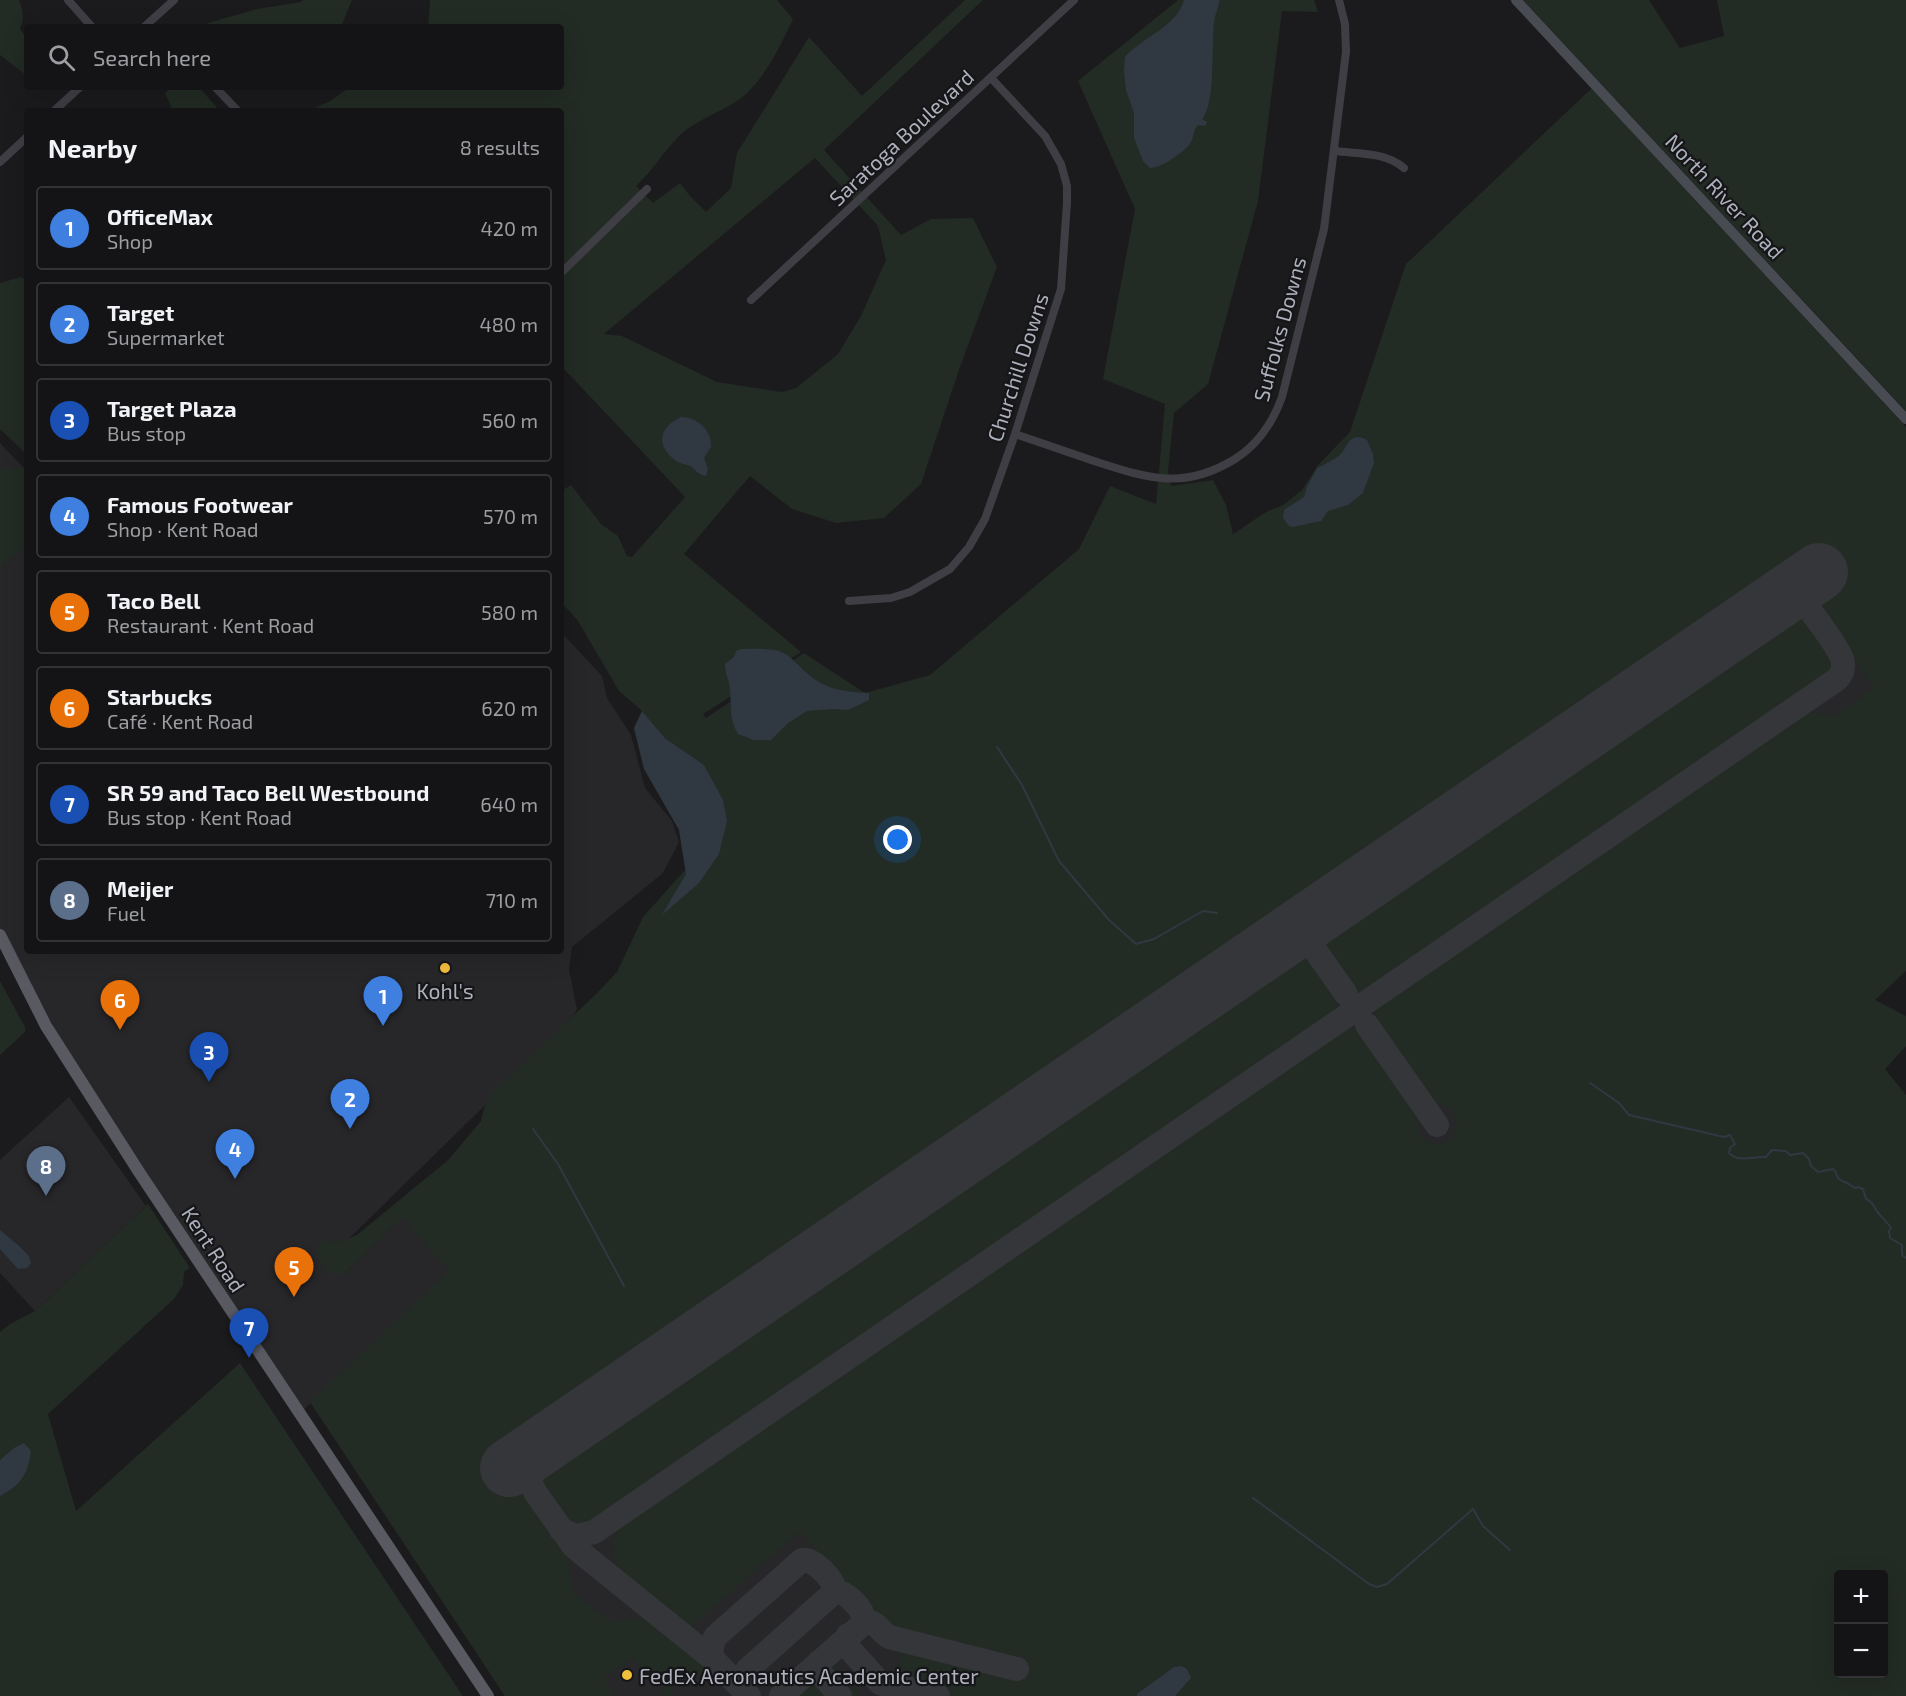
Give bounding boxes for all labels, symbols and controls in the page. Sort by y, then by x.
search box [24,24,564,90]
icon: search [45,41,78,74]
text: Search here [93,44,211,70]
street label: Saratoga Boulevard [824,64,978,210]
street label: North River Road [1661,128,1789,264]
text: Nearby [48,132,137,163]
text: 8 results [460,135,540,159]
text: OfficeMax [107,203,213,229]
text: 1 [65,216,74,240]
text: 420 m [480,216,538,240]
text: Shop [107,229,153,253]
street label: Suffolks Downs [1248,254,1310,404]
street label: Churchill Downs [981,290,1053,444]
text: Target [107,299,174,325]
text: 2 [64,312,75,336]
text: 480 m [480,312,538,336]
text: Supermarket [107,325,225,349]
text: Target Plaza [107,395,237,421]
text: 3 [64,408,75,432]
text: 560 m [482,408,538,432]
text: Bus stop [107,421,186,445]
text: Famous Footwear [107,491,293,517]
text: 4 [63,504,76,528]
text: 570 m [483,504,538,528]
text: Shop · Kent Road [107,517,259,541]
text: Taco Bell [107,587,201,613]
text: 5 [64,600,75,624]
text: 580 m [481,600,538,624]
text: Restaurant · Kent Road [107,613,314,637]
text: Starbucks [107,683,212,709]
text: 6 [64,696,75,720]
text: 620 m [481,696,538,720]
text: Café · Kent Road [107,709,253,733]
text: SR 59 and Taco Bell Westbound [107,779,429,805]
text: 7 [64,792,75,816]
text: 640 m [480,792,538,816]
text: Bus stop · Kent Road [107,805,292,829]
your location [883,825,912,854]
text: Meijer [107,875,174,901]
text: 8 [63,888,76,912]
text: 710 m [486,888,538,912]
text: Fuel [107,901,146,925]
marker: Kohl's [438,961,452,975]
pin: 1 [364,976,403,1026]
place label: Kohl's [416,978,474,1003]
pin: 6 [100,980,140,1030]
pin: 3 [190,1032,228,1082]
pin: 2 [330,1080,370,1129]
pin: 4 [216,1130,254,1179]
pin: 8 [26,1146,66,1196]
street label: Kent Road [177,1202,251,1296]
pin: 5 [274,1248,314,1297]
pin: 7 [230,1308,268,1358]
map controls [1834,1570,1888,1678]
button: + [1834,1570,1888,1624]
button: − [1834,1624,1888,1678]
place label: FedEx Aeronautics Academic Center [639,1663,979,1688]
marker: FedEx Aeronautics Academic Center [620,1668,634,1682]

